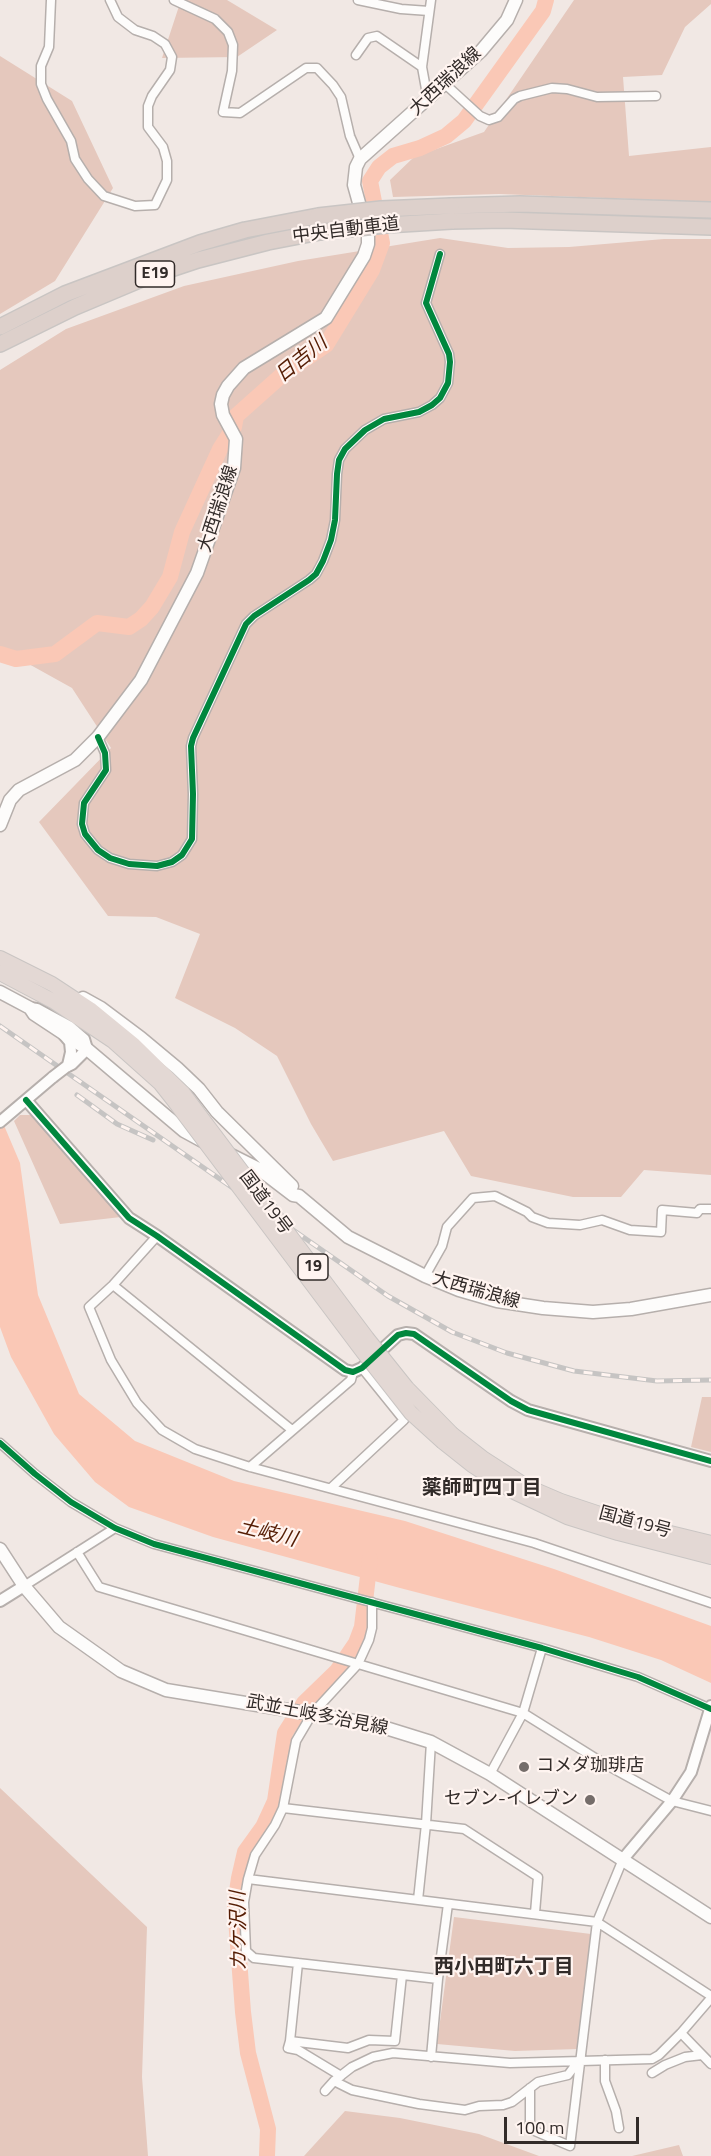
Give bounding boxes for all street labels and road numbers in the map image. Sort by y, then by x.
street label: 大西瑞浪線 [406,43,486,121]
street label: 中央自動車道 [291,214,401,248]
road number: E19 [136,261,174,287]
street label: 大西瑞浪線 [195,463,243,555]
street label: 国道19号 [234,1167,296,1239]
road number: 19 [298,1254,328,1280]
street label: 大西瑞浪線 [430,1268,522,1314]
street label: 国道19号 [596,1503,674,1543]
street label: 武並土岐多治見線 [244,1692,390,1740]

